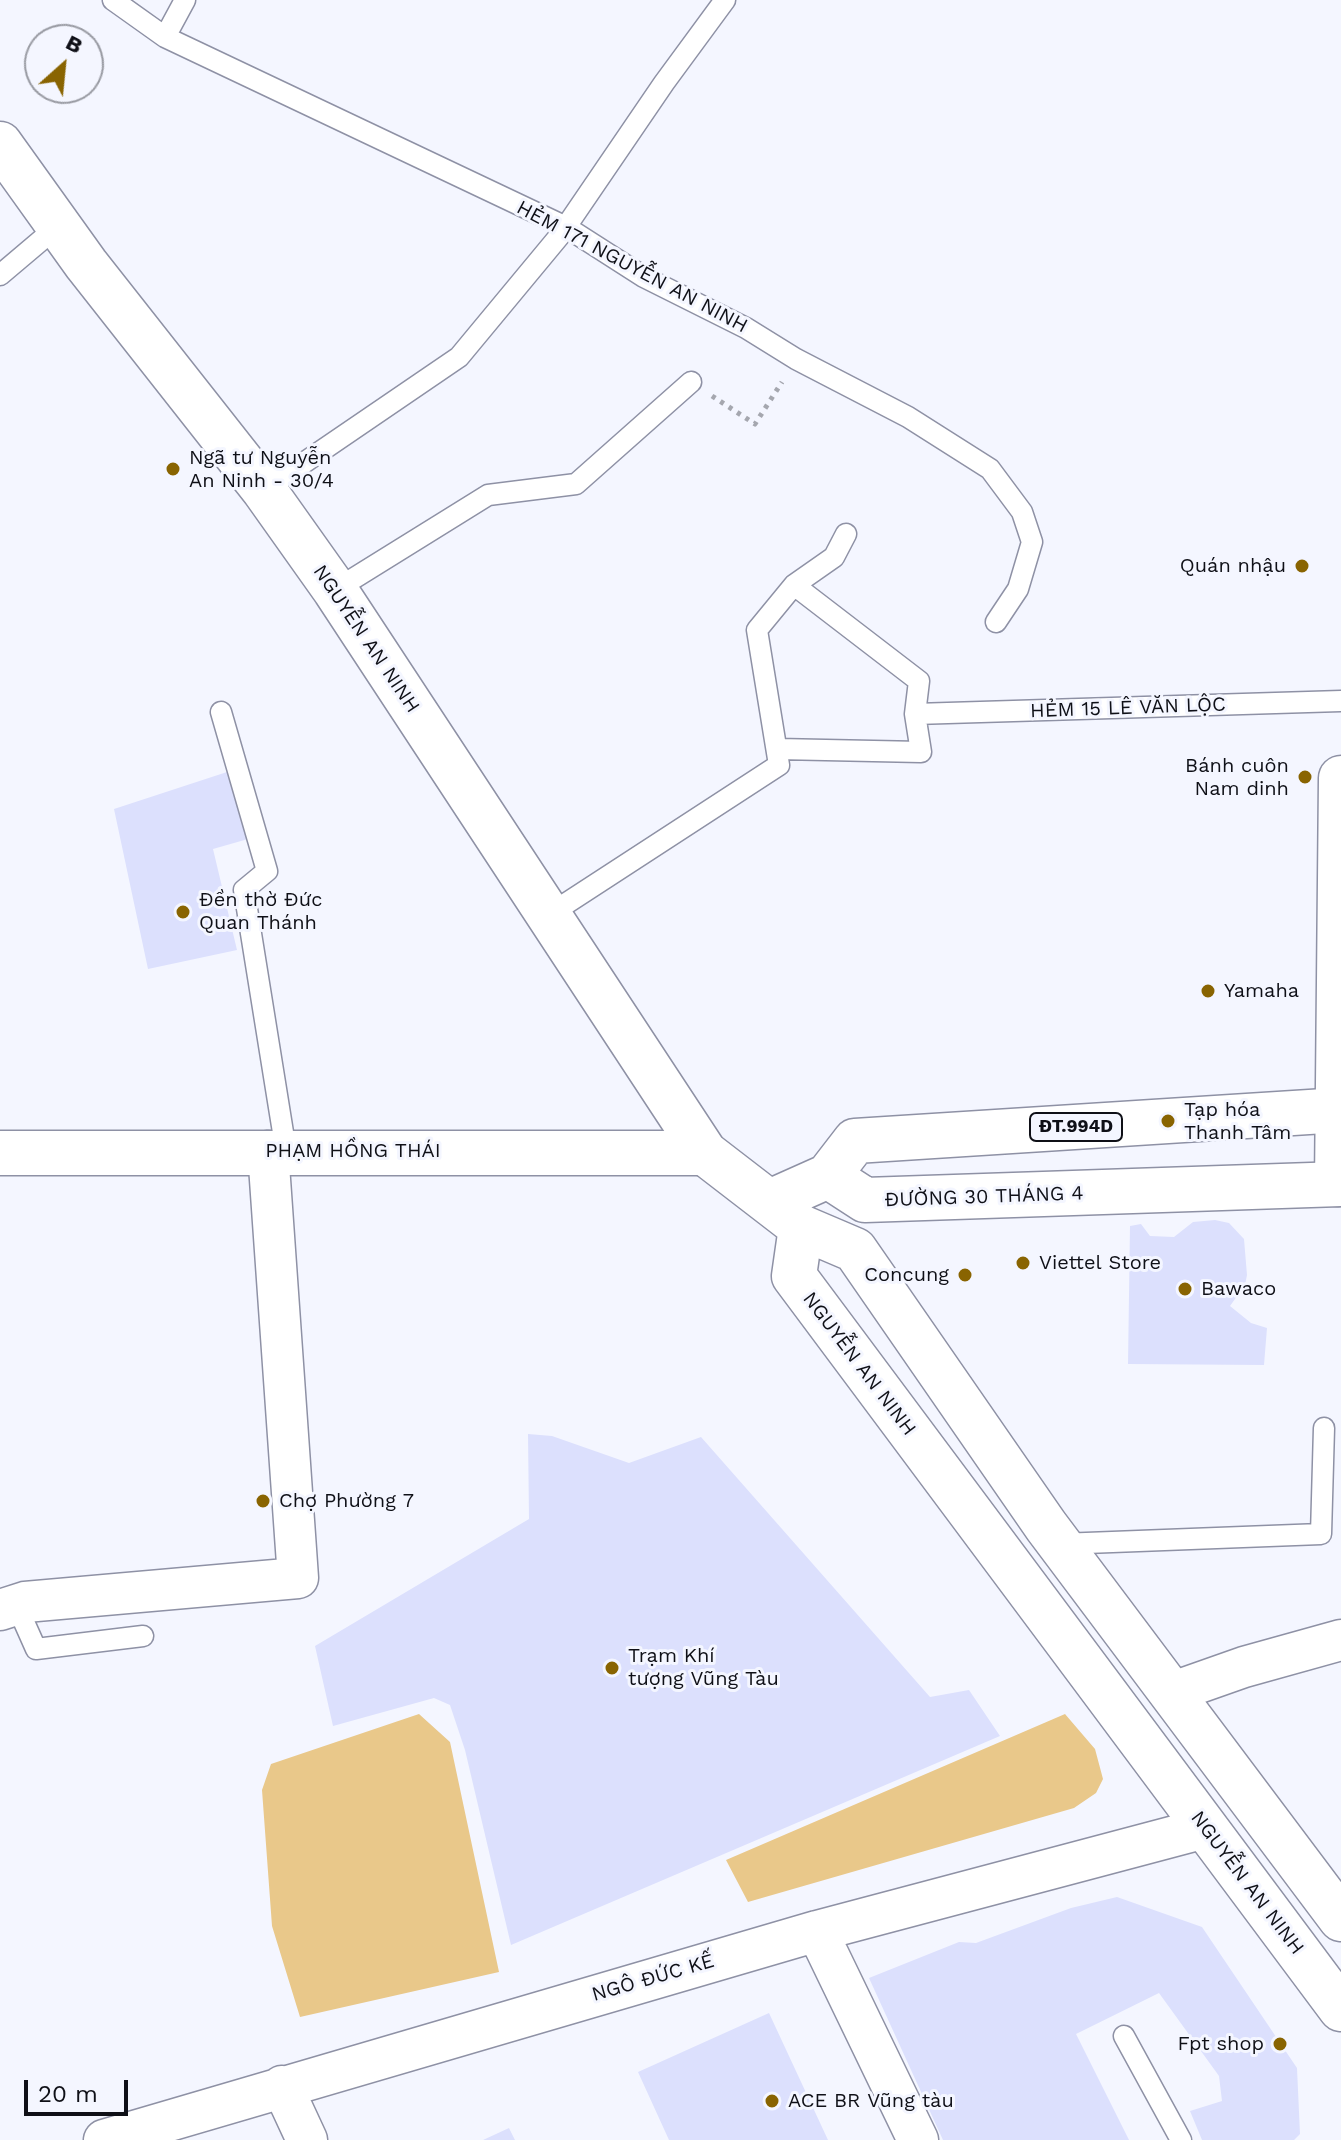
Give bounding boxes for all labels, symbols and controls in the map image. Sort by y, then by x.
north arrow [24,24,104,104]
text: B [62,29,87,59]
street label: HẺM 171 NGUYỄN AN NINH [512,196,752,338]
place label: Ngã tư Nguyễn An Ninh - 30/4 [189,446,334,493]
marker: Ngã tư Nguyễn An Ninh - 30/4 [164,460,182,478]
place label: Quán nhậu [1180,554,1286,578]
marker: Quán nhậu [1293,557,1311,575]
street label: NGUYỄN AN NINH [308,560,424,718]
street label: HẺM 15 LÊ VĂN LỘC [1030,693,1226,723]
place label: Bánh cuôn Nam dinh [1185,754,1289,801]
marker: Bánh cuôn Nam dinh [1296,768,1314,786]
place label: Đền thờ Đức Quan Thánh [199,888,322,935]
marker: Đền thờ Đức Quan Thánh [174,903,192,921]
place label: Yamaha [1224,979,1299,1003]
marker: Yamaha [1199,982,1217,1000]
place label: Tạp hóa Thanh Tâm [1184,1098,1291,1145]
marker: Tạp hóa Thanh Tâm [1159,1112,1177,1130]
road number: ĐT.994D [1030,1113,1122,1141]
street label: PHẠM HỒNG THÁI [265,1139,441,1163]
street label: ĐƯỜNG 30 THÁNG 4 [884,1182,1084,1212]
place label: Viettel Store [1039,1251,1161,1275]
marker: Viettel Store [1014,1254,1032,1272]
place label: Concung [864,1263,949,1287]
marker: Concung [956,1266,974,1284]
place label: Bawaco [1201,1277,1276,1301]
marker: Bawaco [1176,1280,1194,1298]
street label: NGUYỄN AN NINH [797,1288,921,1440]
place label: Chợ Phường 7 [279,1489,414,1513]
marker: Chợ Phường 7 [254,1492,272,1510]
place label: Trạm Khí tượng Vũng Tàu [628,1644,779,1691]
marker: Trạm Khí tượng Vũng Tàu [603,1659,621,1677]
street label: NGUYỄN AN NINH [1185,1807,1309,1959]
street label: NGÔ ĐỨC KẾ [589,1949,717,2007]
place label: Fpt shop [1178,2032,1264,2056]
marker: Fpt shop [1271,2035,1289,2053]
scale bar [28,2064,132,2114]
text: 20 m [38,2080,98,2108]
place label: ACE BR Vũng tàu [788,2089,954,2113]
marker: ACE BR Vũng tàu [763,2092,781,2110]

